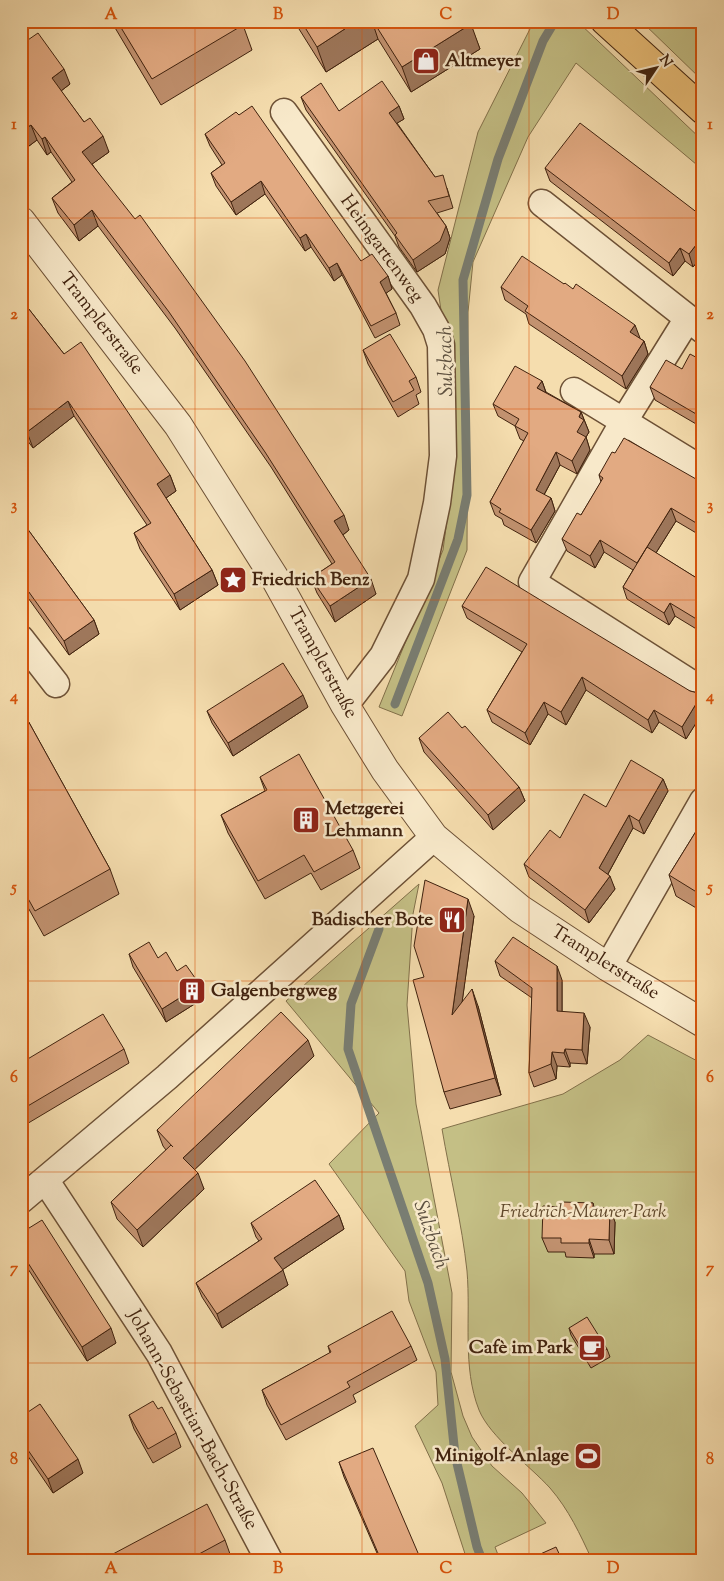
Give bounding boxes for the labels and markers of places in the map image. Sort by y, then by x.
shop icon: Altmeyer [411,46,441,76]
place label: Altmeyer [445,48,522,75]
place icon: Friedrich Benz [218,565,248,595]
place label: Friedrich Benz [252,567,369,594]
place label: Metzgerei Lehmann [325,796,405,845]
building icon: Metzgerei Lehmann [291,805,321,835]
restaurant icon: Badischer Bote [437,905,467,935]
place label: Badischer Bote [312,907,433,934]
building icon: Galgenbergweg [177,976,207,1006]
place label: Galgenbergweg [211,978,338,1005]
cafe icon: Cafè im Park [577,1333,607,1363]
place label: Cafè im Park [469,1335,574,1362]
sports icon: Minigolf-Anlage [573,1441,603,1471]
place label: Minigolf-Anlage [435,1443,569,1470]

